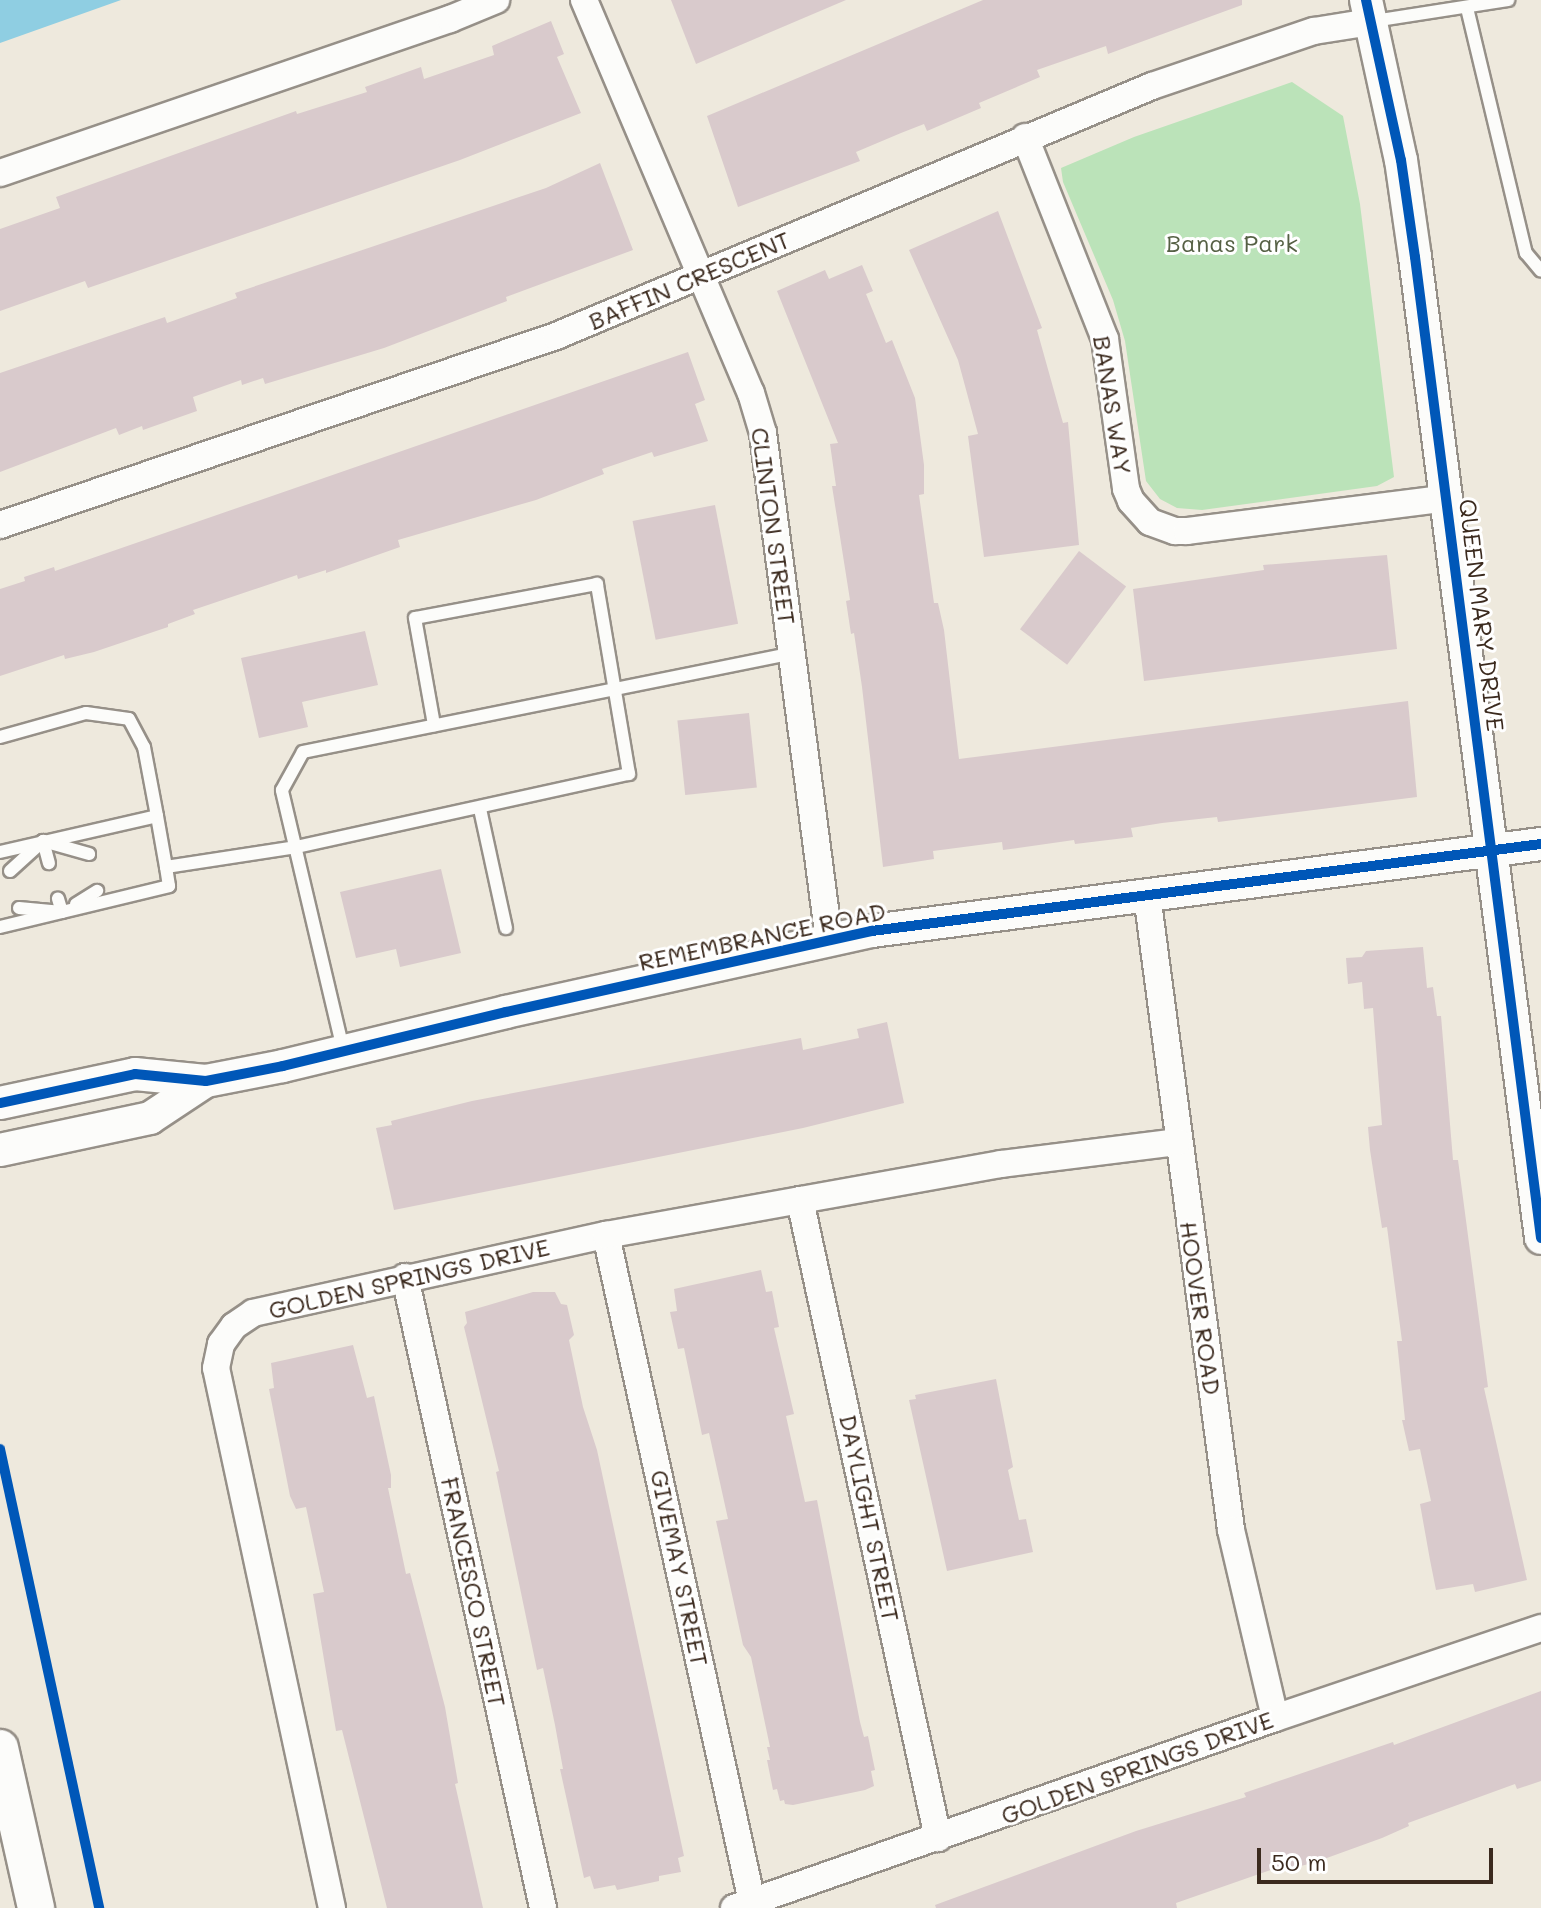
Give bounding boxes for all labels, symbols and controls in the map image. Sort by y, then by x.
street label: BAFFIN CRESCENT [584,225,794,335]
park label: Banas Park [1166,229,1298,257]
street label: BANAS WAY [1088,333,1138,477]
street label: CLINTON STREET [746,426,802,626]
street label: QUEEN MARY DRIVE [1453,497,1511,733]
street label: REMEMBRANCE ROAD [636,896,888,976]
street label: HOOVER ROAD [1175,1219,1227,1397]
street label: GOLDEN SPRINGS DRIVE [266,1232,552,1324]
street label: DAYLIGHT STREET [834,1412,906,1624]
street label: GIVEMAY STREET [645,1467,715,1669]
street label: FRANCESCO STREET [436,1474,512,1710]
street label: GOLDEN SPRINGS DRIVE [997,1704,1277,1830]
scale bar [1261,1832,1497,1882]
text: 50 m [1271,1846,1327,1877]

